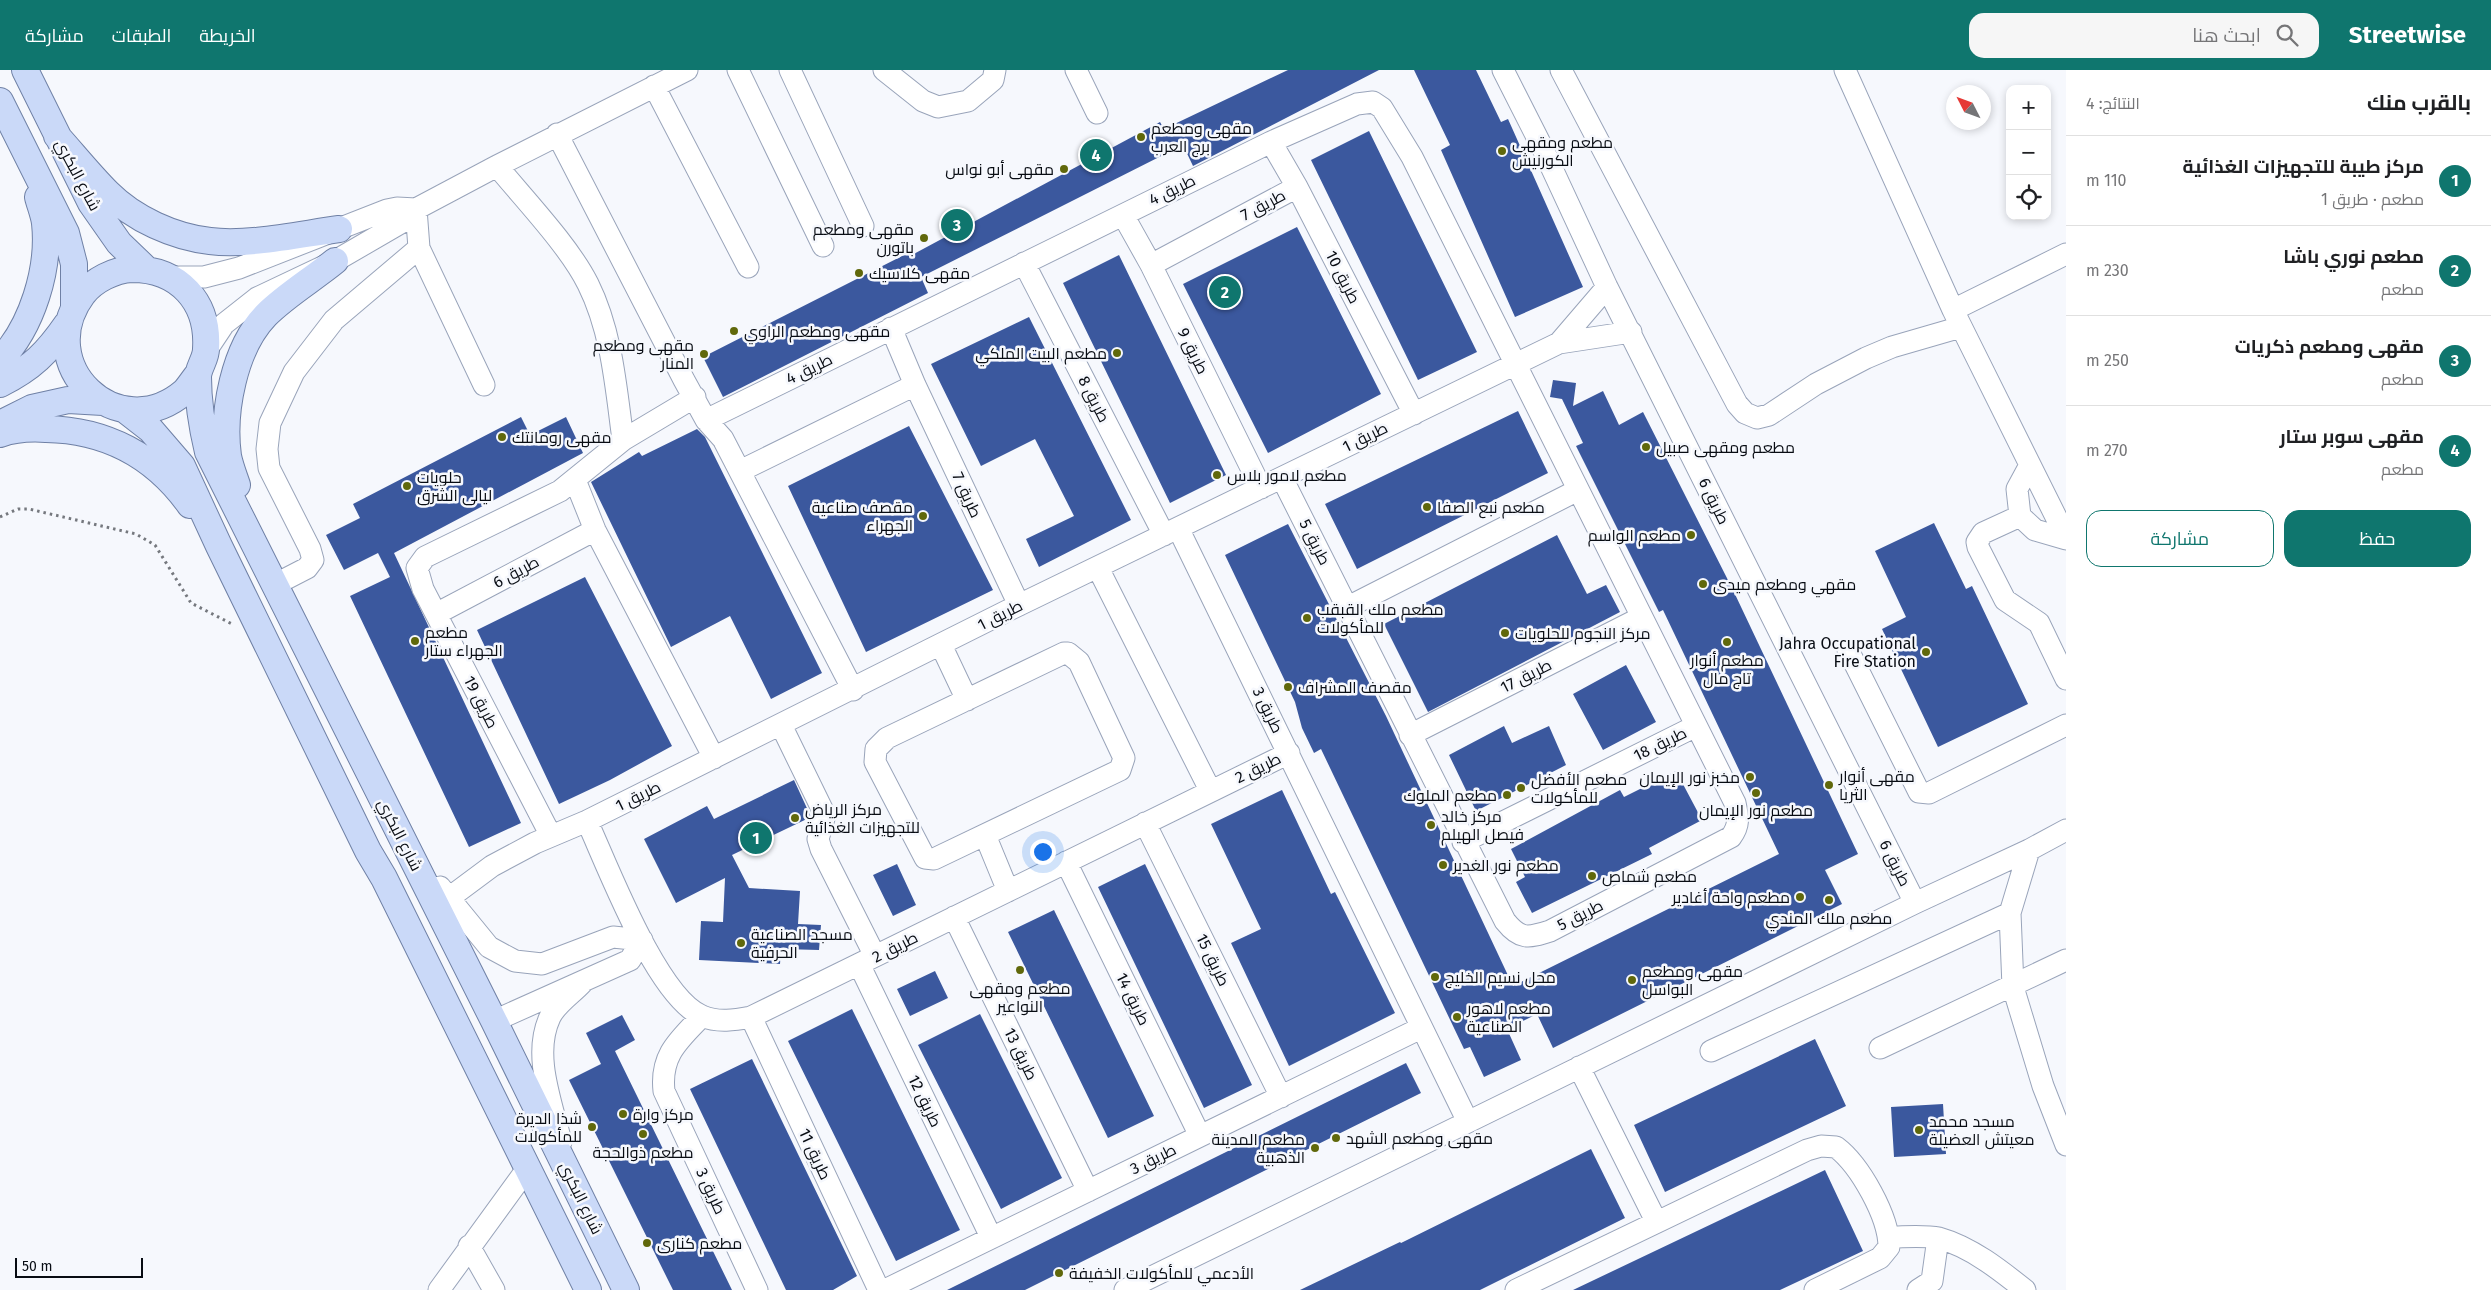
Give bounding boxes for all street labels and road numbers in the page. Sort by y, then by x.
street label: شارع البكري [48,136,105,216]
street label: طريق 4 [1146,171,1199,210]
street label: طريق 7 [1237,185,1289,226]
street label: طريق 10 [1321,247,1364,307]
street label: طريق 9 [1173,325,1212,378]
street label: طريق 4 [783,350,836,389]
street label: طريق 8 [1073,373,1114,426]
street label: طريق 1 [1339,418,1391,457]
street label: طريق 7 [947,469,986,521]
street label: طريق 6 [1694,475,1733,528]
street label: طريق 5 [1295,516,1335,569]
street label: طريق 6 [490,552,543,593]
street label: طريق 1 [974,596,1026,635]
street label: طريق 17 [1497,655,1555,698]
street label: طريق 19 [459,673,502,732]
street label: طريق 3 [1248,684,1287,737]
street label: طريق 18 [1630,723,1690,766]
street label: طريق 2 [1232,749,1285,788]
street label: طريق 1 [612,777,664,816]
street label: شارع البكري [370,796,426,876]
street label: طريق 6 [1874,837,1915,890]
street label: طريق 5 [1554,895,1607,935]
street label: طريق 2 [869,927,921,967]
street label: طريق 15 [1191,931,1234,990]
street label: طريق 14 [1111,970,1154,1029]
street label: طريق 13 [999,1025,1042,1084]
street label: طريق 12 [903,1072,946,1131]
street label: طريق 11 [794,1125,835,1183]
street label: طريق 3 [1127,1140,1180,1179]
street label: شارع البكري [552,1159,607,1239]
street label: طريق 3 [691,1165,730,1218]

